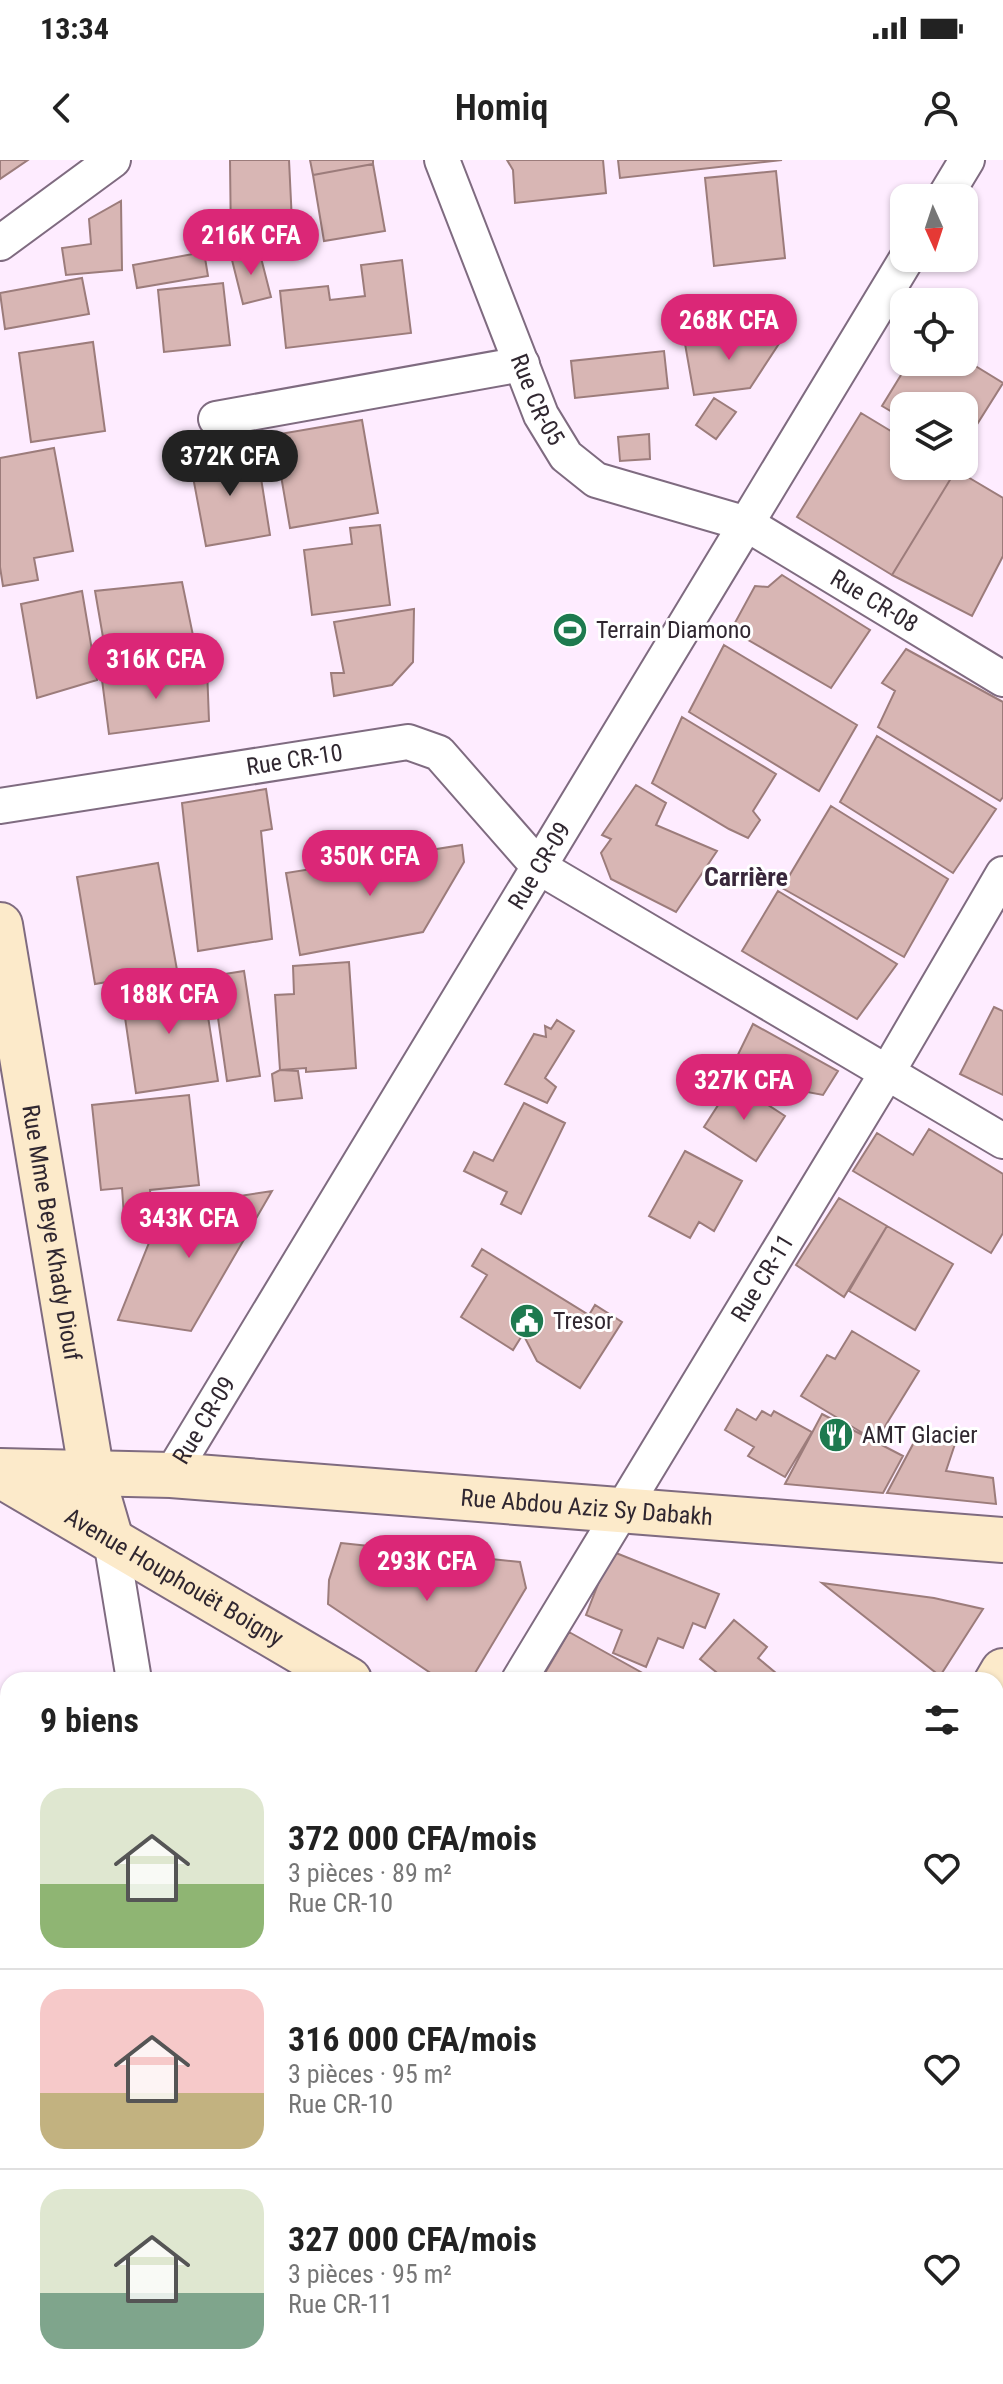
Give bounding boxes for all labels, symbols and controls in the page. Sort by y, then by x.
text: 13:34 [40,11,109,46]
icon: back [40,86,84,130]
icon: person [919,86,963,130]
text: Homiq [455,87,548,129]
north arrow [890,184,978,272]
map controls [890,184,978,480]
pin: 216K CFA [168,209,334,277]
text: 216K CFA [201,220,301,250]
button: locate [890,288,978,376]
pin: 268K CFA [646,294,812,362]
text: 268K CFA [679,305,779,335]
street label: Rue CR-05 [505,350,570,450]
button: layers [890,392,978,480]
pin: 372K CFA [147,430,313,498]
text: 372K CFA [180,441,280,471]
street label: Rue CR-08 [825,564,923,638]
sports icon: Terrain Diamono [551,611,589,649]
place label: Terrain Diamono [596,616,751,644]
pin: 316K CFA [73,633,239,701]
text: 316K CFA [106,644,206,674]
street label: Rue CR-10 [244,738,345,781]
street label: Rue CR-09 [502,817,577,915]
pin: 350K CFA [287,830,453,898]
text: 350K CFA [320,841,420,871]
district label: Carrière [704,862,788,892]
pin: 188K CFA [86,968,252,1036]
text: 188K CFA [119,979,219,1009]
pin: 327K CFA [661,1054,827,1122]
text: 327K CFA [694,1065,794,1095]
street label: Rue Mme Beye Khady Diouf [16,1103,87,1363]
pin: 343K CFA [106,1192,272,1260]
text: 343K CFA [139,1203,239,1233]
street label: Rue CR-11 [725,1229,800,1327]
public building icon: Tresor [508,1302,546,1340]
place label: Tresor [553,1307,613,1335]
street label: Rue CR-09 [167,1371,241,1469]
restaurant icon: AMT Glacier [817,1416,855,1454]
place label: AMT Glacier [862,1421,978,1449]
street label: Rue Abdou Aziz Sy Dabakh [460,1484,714,1531]
street label: Avenue Houphouët Boigny [60,1502,288,1652]
pin: 293K CFA [344,1535,510,1603]
text: 293K CFA [377,1546,477,1576]
icon: filters [920,1698,964,1742]
text: 9 biens [40,1700,139,1740]
text: 372 000 CFA/mois [288,1818,537,1858]
icon: home [104,1820,200,1916]
icon: heart [920,1846,964,1890]
text: 3 pièces · 89 m² [288,1858,452,1888]
text: Rue CR-10 [288,1888,393,1918]
text: 316 000 CFA/mois [288,2019,537,2059]
icon: home [104,2021,200,2117]
icon: heart [920,2047,964,2091]
text: 3 pièces · 95 m² [288,2059,452,2089]
text: Rue CR-10 [288,2089,393,2119]
text: 327 000 CFA/mois [288,2219,537,2259]
icon: home [104,2221,200,2317]
icon: heart [920,2247,964,2291]
text: 3 pièces · 95 m² [288,2259,452,2289]
text: Rue CR-11 [288,2289,393,2319]

